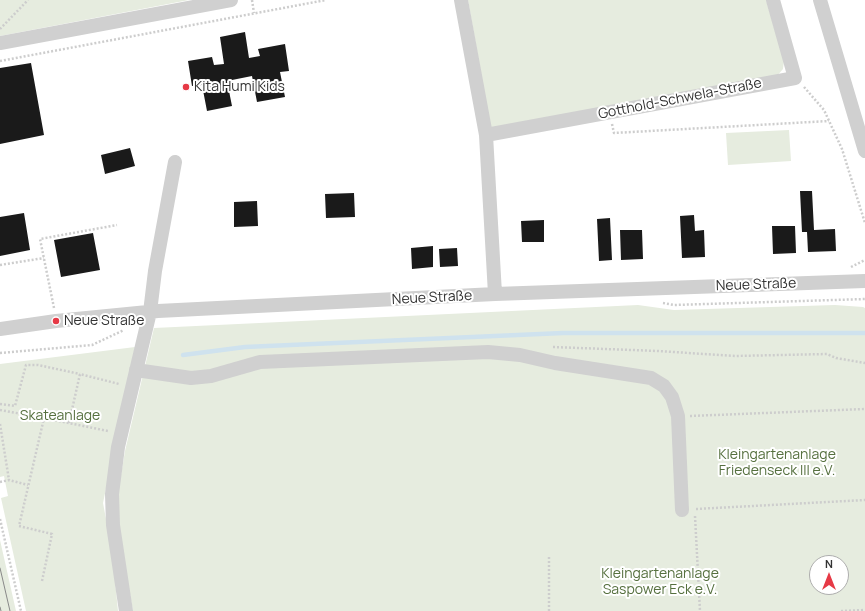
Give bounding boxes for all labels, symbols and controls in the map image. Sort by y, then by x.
street label: Gotthold-Schwela-Straße [597,75,763,123]
place label: Kita Humi Kids [194,79,285,95]
marker: Kita Humi Kids [181,82,191,92]
street label: Neue Straße [716,275,796,295]
street label: Neue Straße [391,288,473,308]
place label: Neue Straße [64,313,144,329]
marker: Neue Straße [51,316,61,326]
park label: Skateanlage [20,408,100,424]
park label: Kleingartenanlage Friedenseck III e.V. [718,447,836,480]
north arrow [809,555,849,595]
text: N [825,556,833,571]
park label: Kleingartenanlage Saspower Eck e.V. [601,566,719,598]

